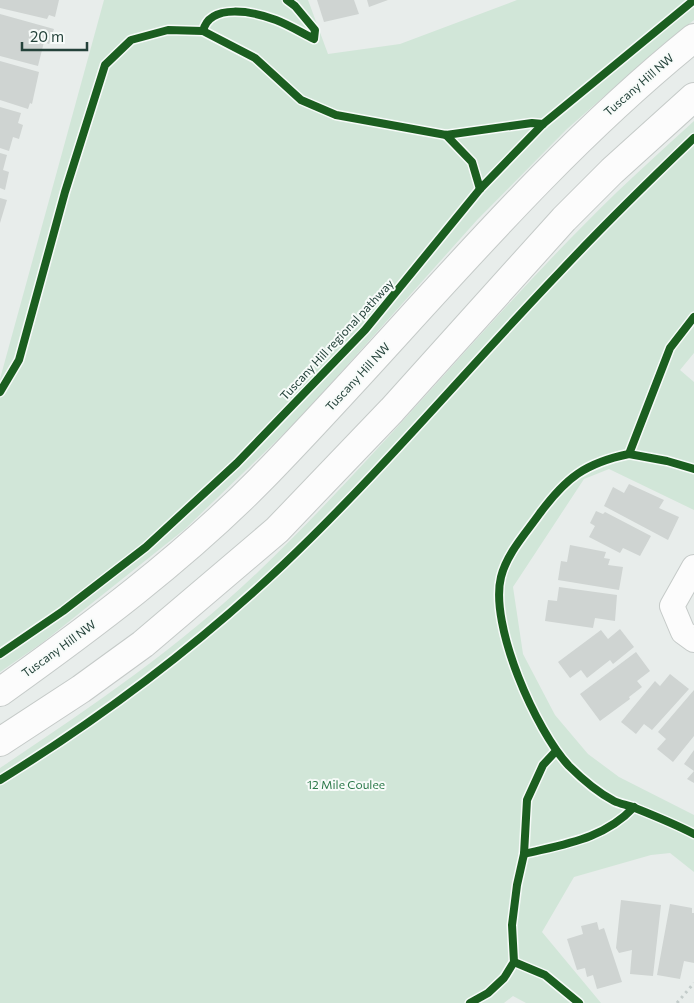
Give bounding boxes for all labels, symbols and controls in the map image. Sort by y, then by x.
scale bar [22,20,88,52]
text: 20 m [30,27,64,45]
street label: Tuscany Hill NW [601,50,676,118]
street label: Tuscany Hill regional pathway [277,276,396,403]
street label: Tuscany Hill NW [322,339,392,413]
street label: Tuscany Hill NW [19,617,98,680]
park label: 12 Mile Coulee [307,777,385,791]

